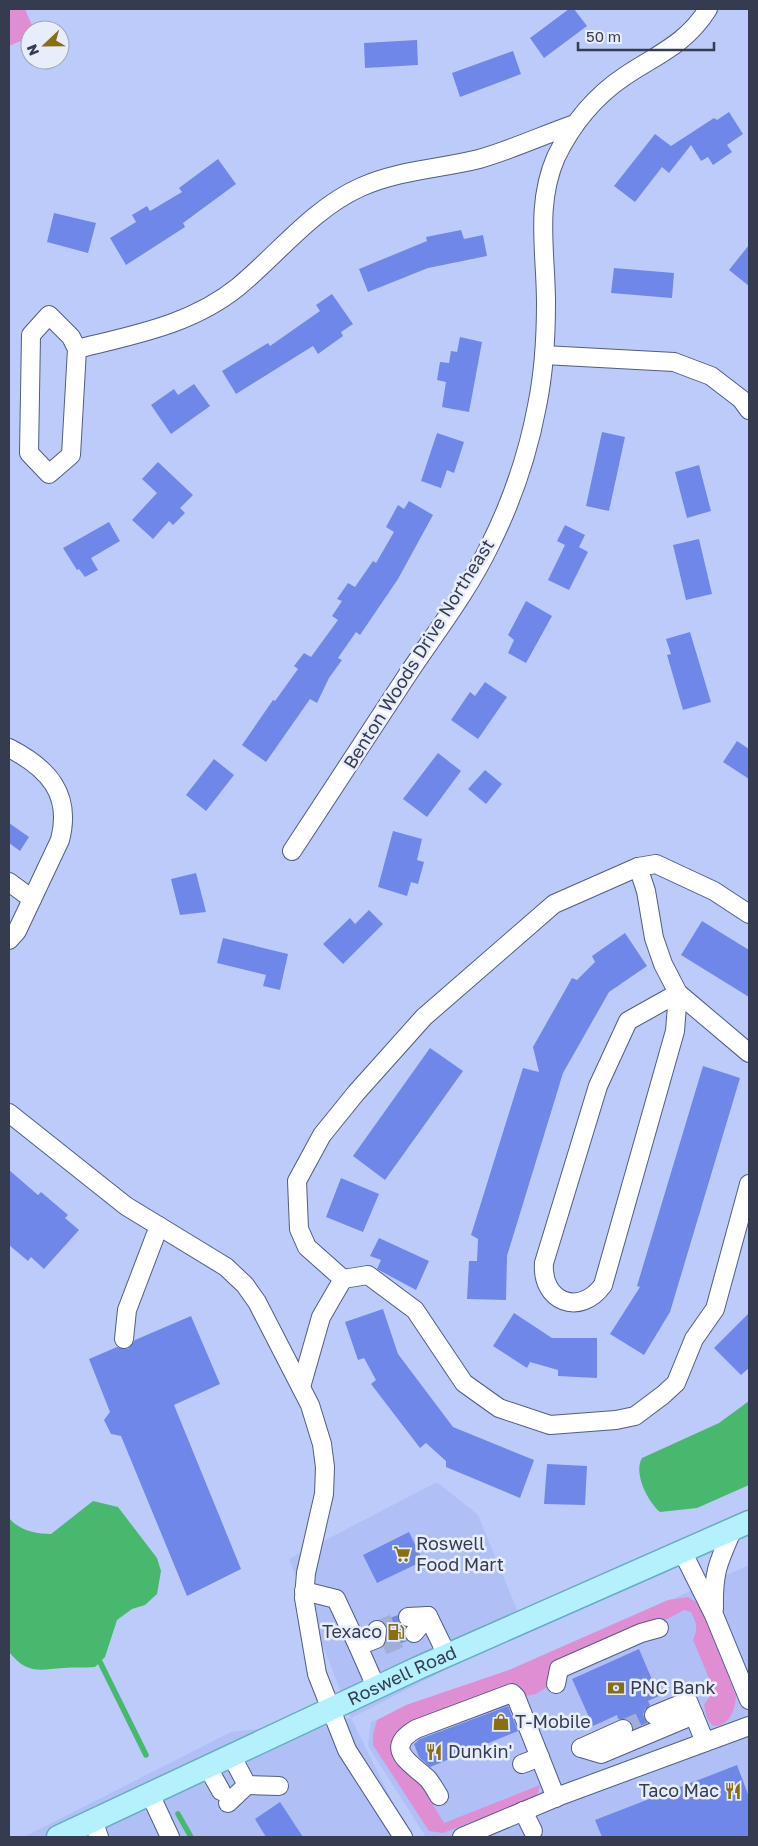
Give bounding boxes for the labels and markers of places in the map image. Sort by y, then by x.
place label: Roswell Food Mart [416,1532,504,1575]
supermarket icon: Roswell Food Mart [392,1544,412,1564]
place label: Texaco [322,1620,382,1642]
fuel station icon: Texaco [386,1622,406,1642]
place label: PNC Bank [630,1676,716,1698]
bank icon: PNC Bank [606,1678,626,1698]
place label: T-Mobile [515,1710,591,1732]
shop icon: T-Mobile [491,1712,511,1732]
place label: Dunkin' [448,1740,512,1762]
restaurant icon: Dunkin' [424,1742,444,1762]
place label: Taco Mac [639,1779,719,1801]
restaurant icon: Taco Mac [723,1781,743,1801]

